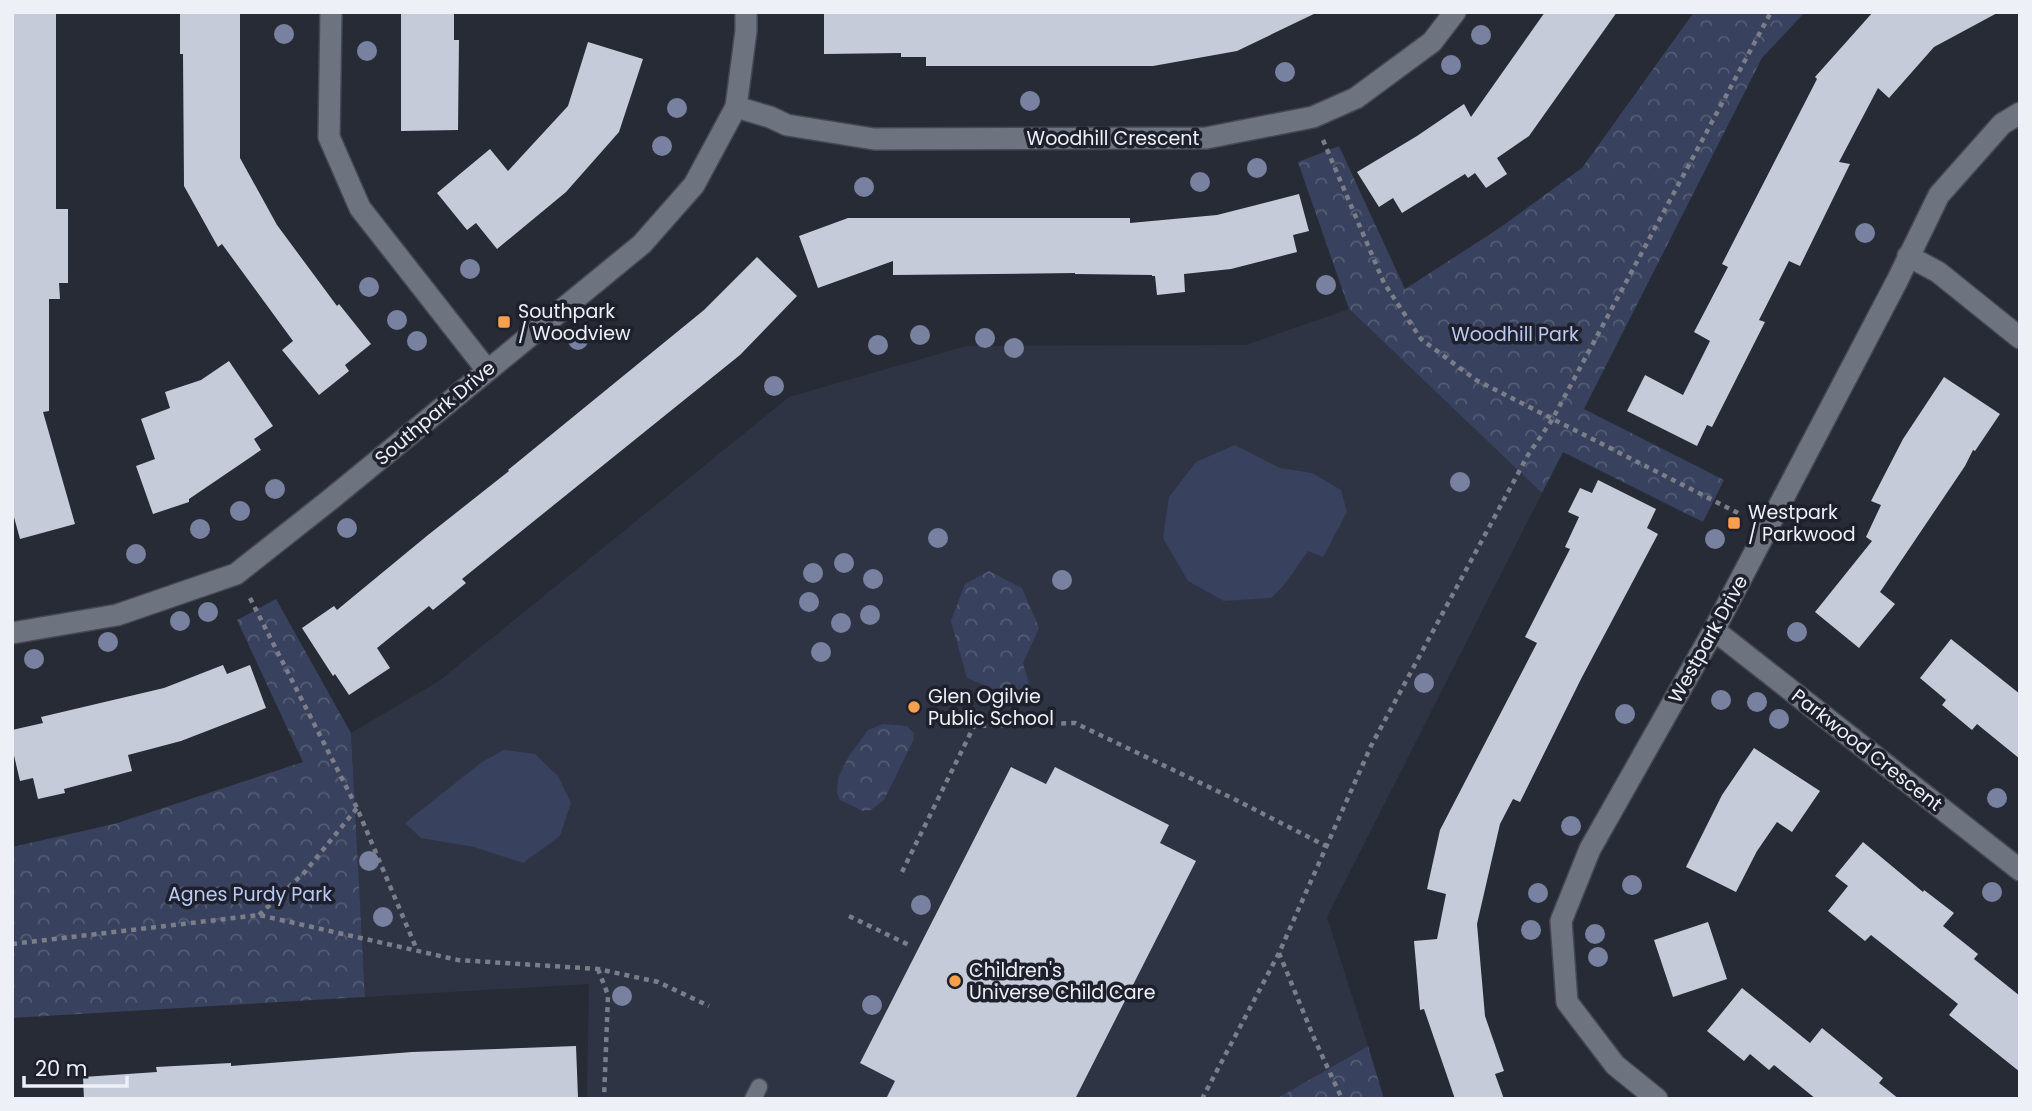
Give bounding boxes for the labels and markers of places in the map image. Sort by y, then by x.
place label: Southpark / Woodview [518,298,631,347]
marker: Southpark / Woodview [496,314,512,330]
place label: Westpark / Parkwood [1748,499,1856,548]
marker: Westpark / Parkwood [1726,515,1742,531]
place label: Glen Ogilvie Public School [928,683,1054,732]
marker: Glen Ogilvie Public School [906,699,922,715]
place label: Children's Universe Child Care [969,957,1155,1006]
marker: Children's Universe Child Care [947,973,963,989]

